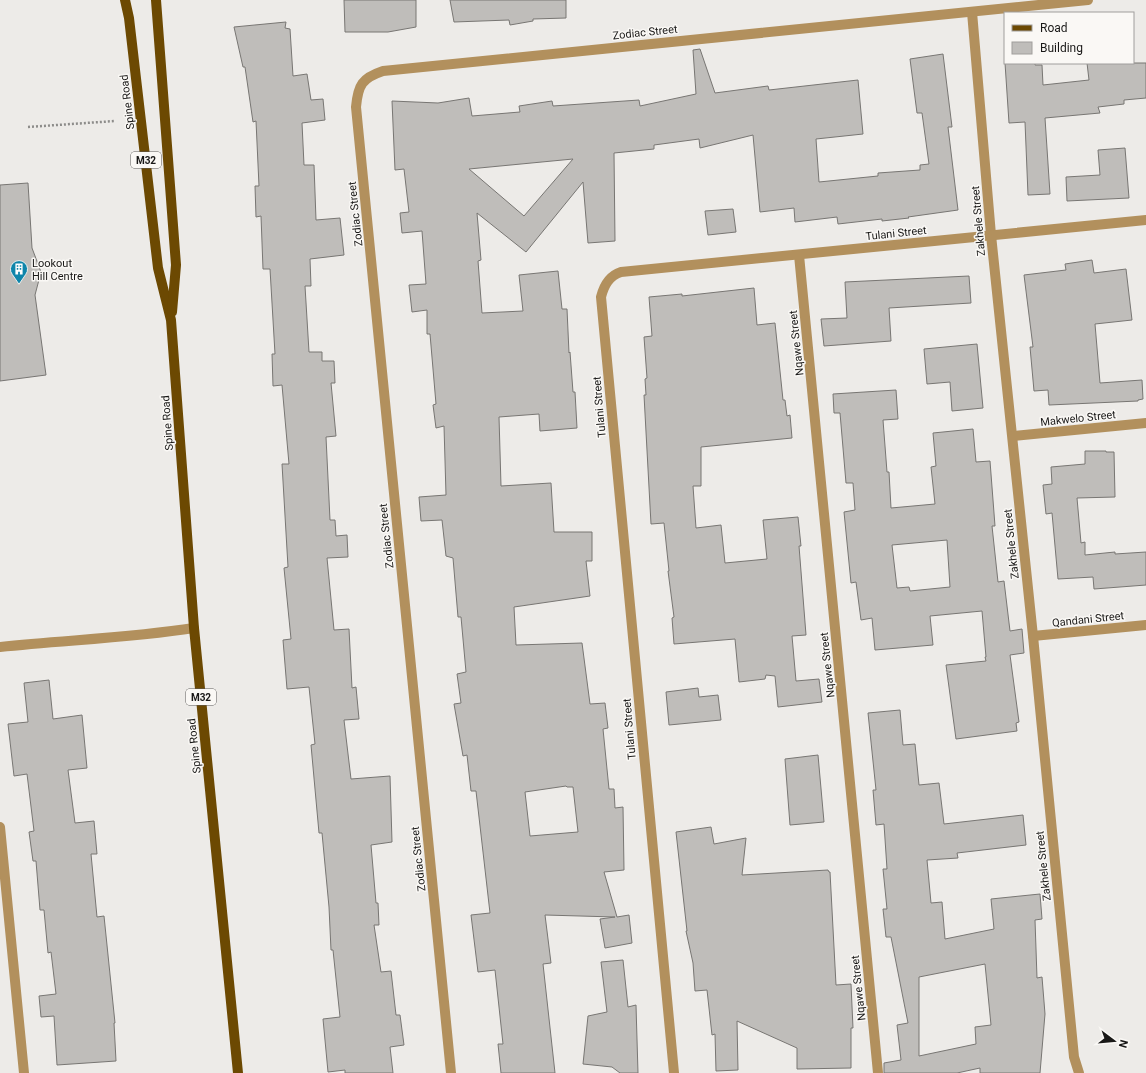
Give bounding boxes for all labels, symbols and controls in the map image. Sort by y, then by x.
legend [1004,12,1134,64]
text: Road [1040,21,1068,35]
street label: Zodiac Street [612,23,679,42]
text: Building [1040,41,1083,55]
street label: Spine Road [118,74,137,130]
road number: M32 [131,152,161,168]
street label: Zodiac Street [346,180,365,247]
street label: Zakhele Street [969,185,988,257]
street label: Tulani Street [865,224,928,243]
place label: Lookout Hill Centre [32,257,83,283]
building icon: Lookout Hill Centre [9,259,29,284]
street label: Nqawe Street [787,309,806,376]
street label: Tulani Street [590,375,609,438]
street label: Spine Road [159,395,176,451]
street label: Makwelo Street [1040,408,1117,429]
street label: Zodiac Street [377,502,396,569]
street label: Zakhele Street [1001,508,1022,580]
street label: Qandani Street [1051,609,1125,630]
street label: Nqawe Street [818,631,837,698]
road number: M32 [186,689,216,705]
street label: Tulani Street [620,697,639,760]
street label: Spine Road [185,718,204,774]
street label: Zodiac Street [409,825,428,892]
street label: Zakhele Street [1033,830,1054,902]
street label: Nqawe Street [849,954,868,1021]
north arrow [1094,1021,1134,1061]
text: N [1116,1038,1130,1049]

